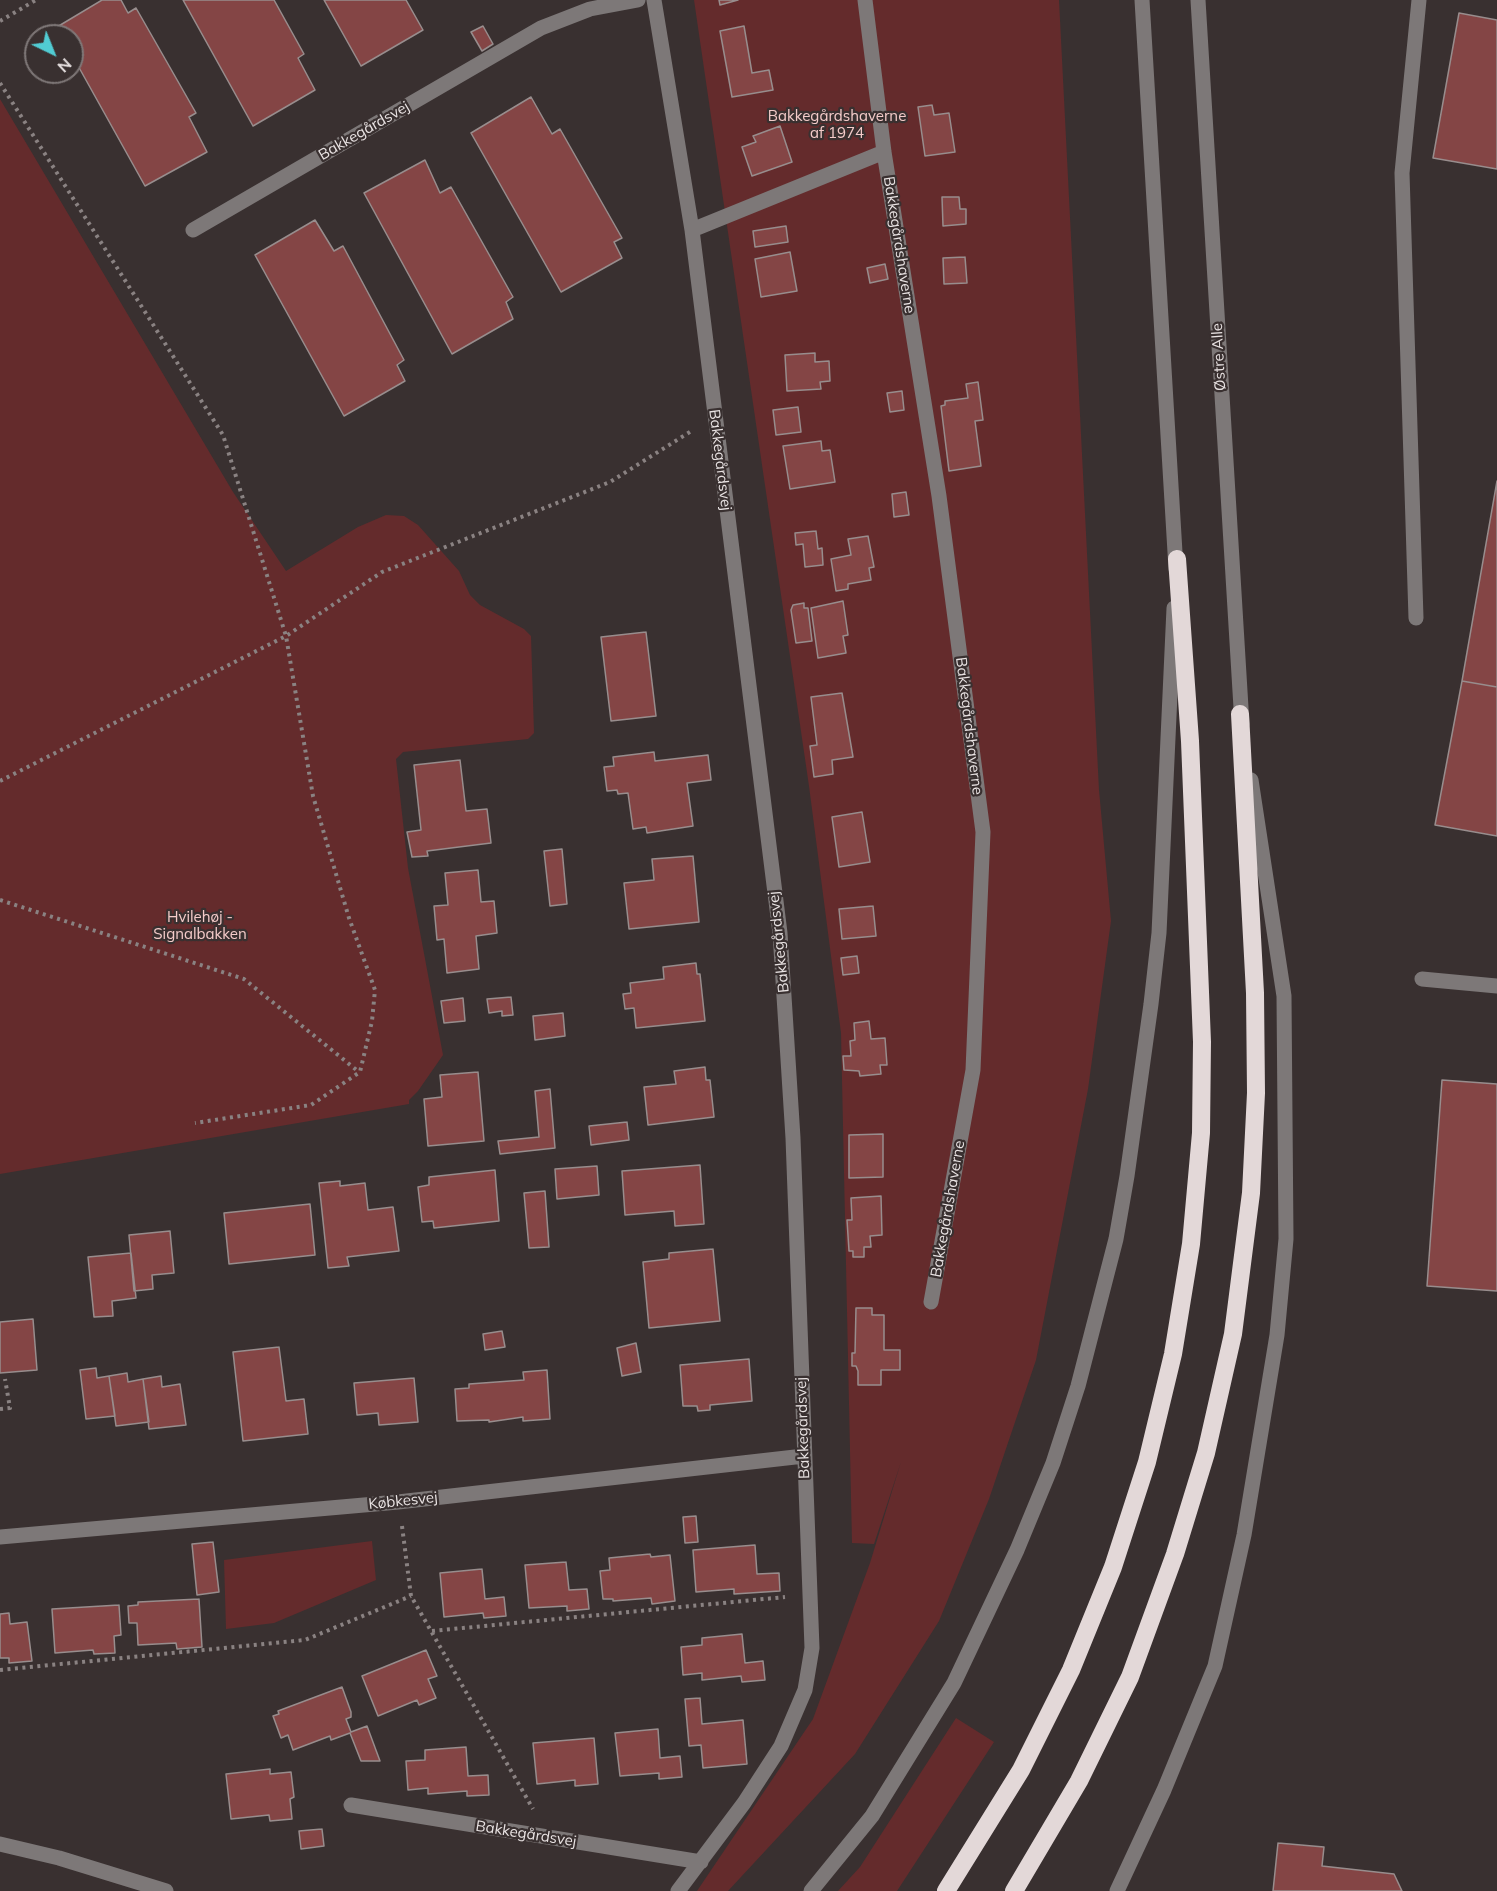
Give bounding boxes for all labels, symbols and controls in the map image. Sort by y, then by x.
north arrow [24,24,84,84]
text: N [54,54,76,77]
street label: Bakkegårdsvej [315,98,413,164]
park label: Bakkegårdshaverne af 1974 [768,107,906,142]
street label: Bakkegårdshaverne [879,175,919,315]
street label: Østre Alle [1208,323,1230,391]
street label: Bakkegårdsvej [705,408,735,512]
street label: Bakkegårdshaverne [952,656,986,796]
street label: Bakkegårdsvej [765,890,793,994]
park label: Hvilehøj - Signalbakken [153,908,247,943]
street label: Bakkegårdshaverne [927,1139,969,1279]
street label: Bakkegårdsvej [792,1377,814,1479]
street label: Købkesvej [368,1488,438,1514]
street label: Bakkegårdsvej [474,1817,578,1851]

